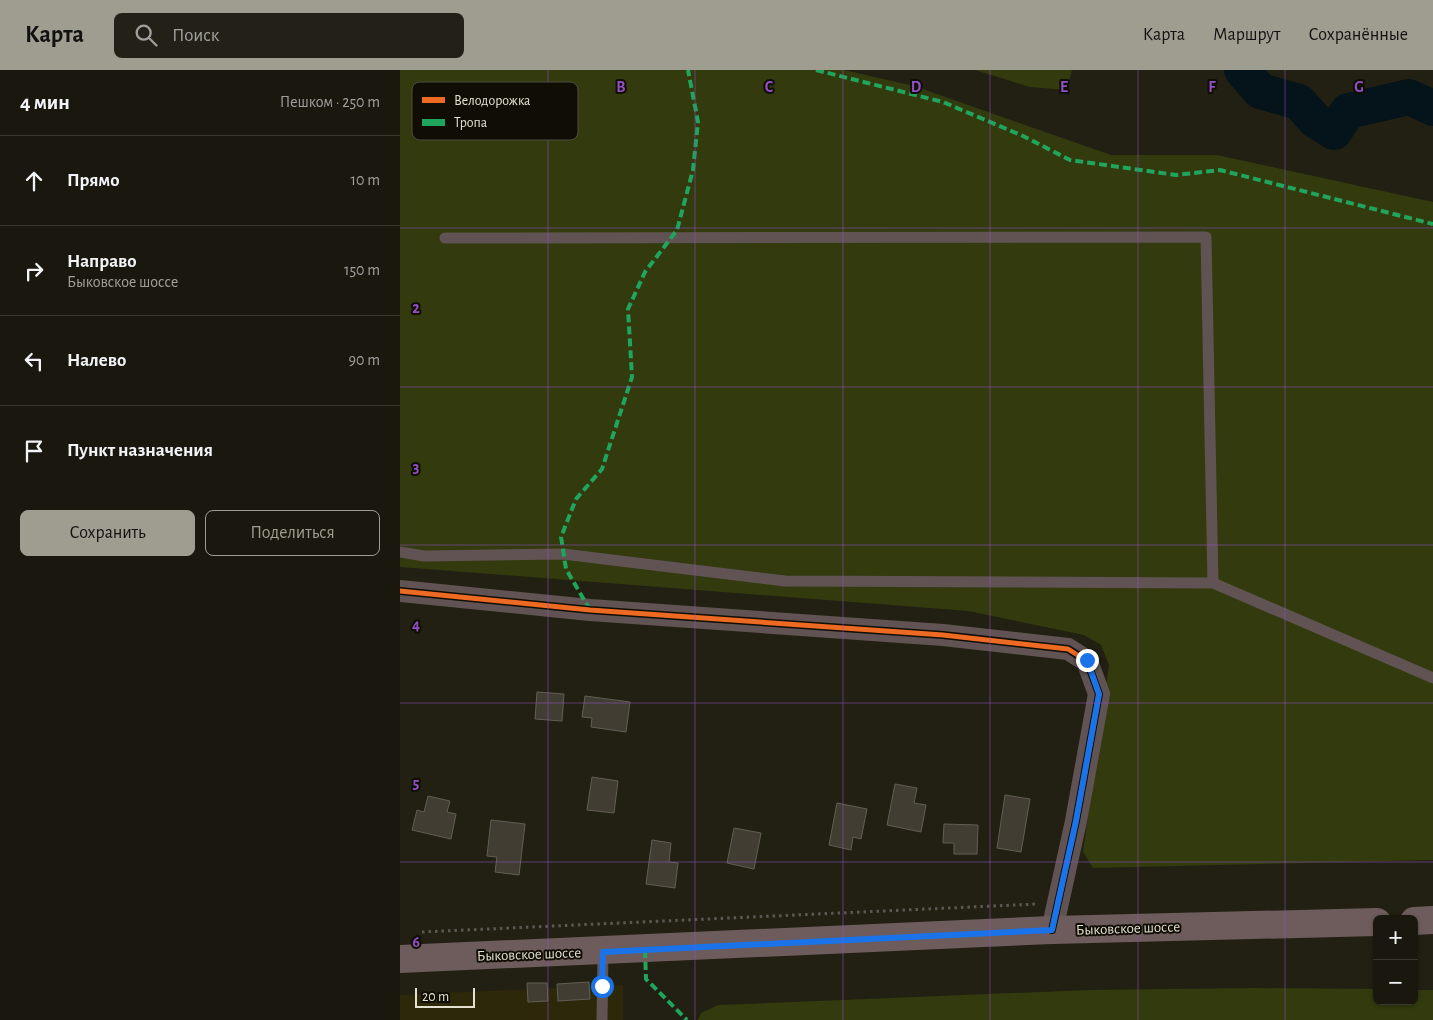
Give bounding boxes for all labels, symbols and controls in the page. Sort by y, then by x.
search box [114,13,464,58]
icon: search [132,21,160,49]
text: Карта [25,23,84,47]
text: Поиск [172,26,219,45]
text: Карта [1143,26,1185,44]
text: Маршрут [1213,26,1281,44]
text: Сохранённые [1309,26,1408,44]
text: B [616,79,626,95]
text: C [765,79,774,95]
text: D [911,79,922,95]
text: E [1060,79,1068,95]
text: F [1208,79,1216,95]
text: G [1354,79,1364,95]
legend [412,82,578,140]
text: 4 мин [20,92,70,113]
text: Пешком · 250 m [280,94,380,110]
text: Велодорожка [454,94,531,108]
text: Тропа [454,116,488,130]
icon: ahead [20,167,48,195]
text: Прямо [67,171,120,190]
text: 10 m [351,172,380,188]
text: Направо [67,252,137,271]
icon: right [20,257,48,285]
text: 150 m [344,262,380,278]
text: Быковское шоссе [67,274,178,290]
text: 2 [412,300,420,316]
icon: left [20,347,48,375]
text: Налево [67,351,126,370]
text: 90 m [349,352,380,368]
icon: arrive [20,437,48,465]
text: Пункт назначения [67,441,213,460]
text: 3 [413,459,420,475]
button: Сохранить [20,510,195,556]
button: Поделиться [205,510,380,556]
text: 4 [412,617,420,633]
route end [1076,649,1099,672]
text: 5 [413,775,420,791]
map controls [1373,915,1418,1005]
button: + [1373,915,1418,960]
street label: Быковское шоссе [1076,919,1181,938]
text: 6 [412,934,420,950]
street label: Быковское шоссе [477,945,582,964]
button: − [1373,960,1418,1005]
route start [591,975,614,998]
scale bar [415,985,475,1008]
text: 20 m [422,990,449,1004]

